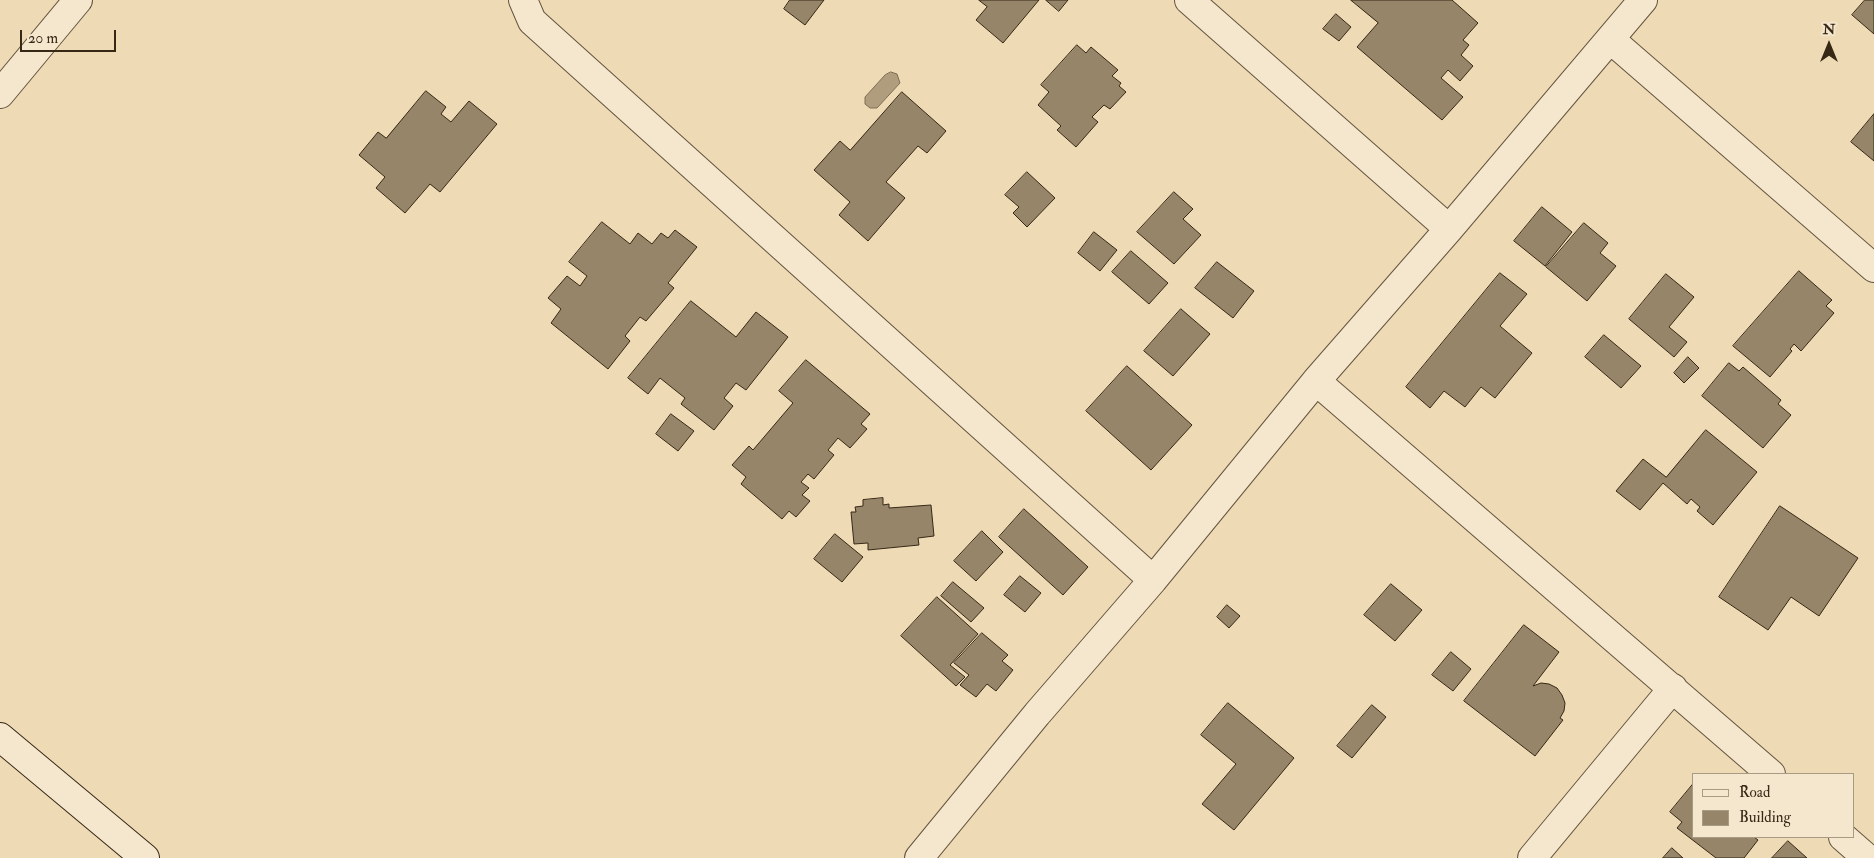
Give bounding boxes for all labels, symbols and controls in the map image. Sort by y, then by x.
scale bar [22,20,119,52]
north arrow [1804,20,1854,70]
text: N [1823,21,1835,38]
text: 20 m [28,29,58,48]
legend [1692,773,1854,838]
text: Road [1739,783,1770,802]
text: Building [1739,808,1791,827]

